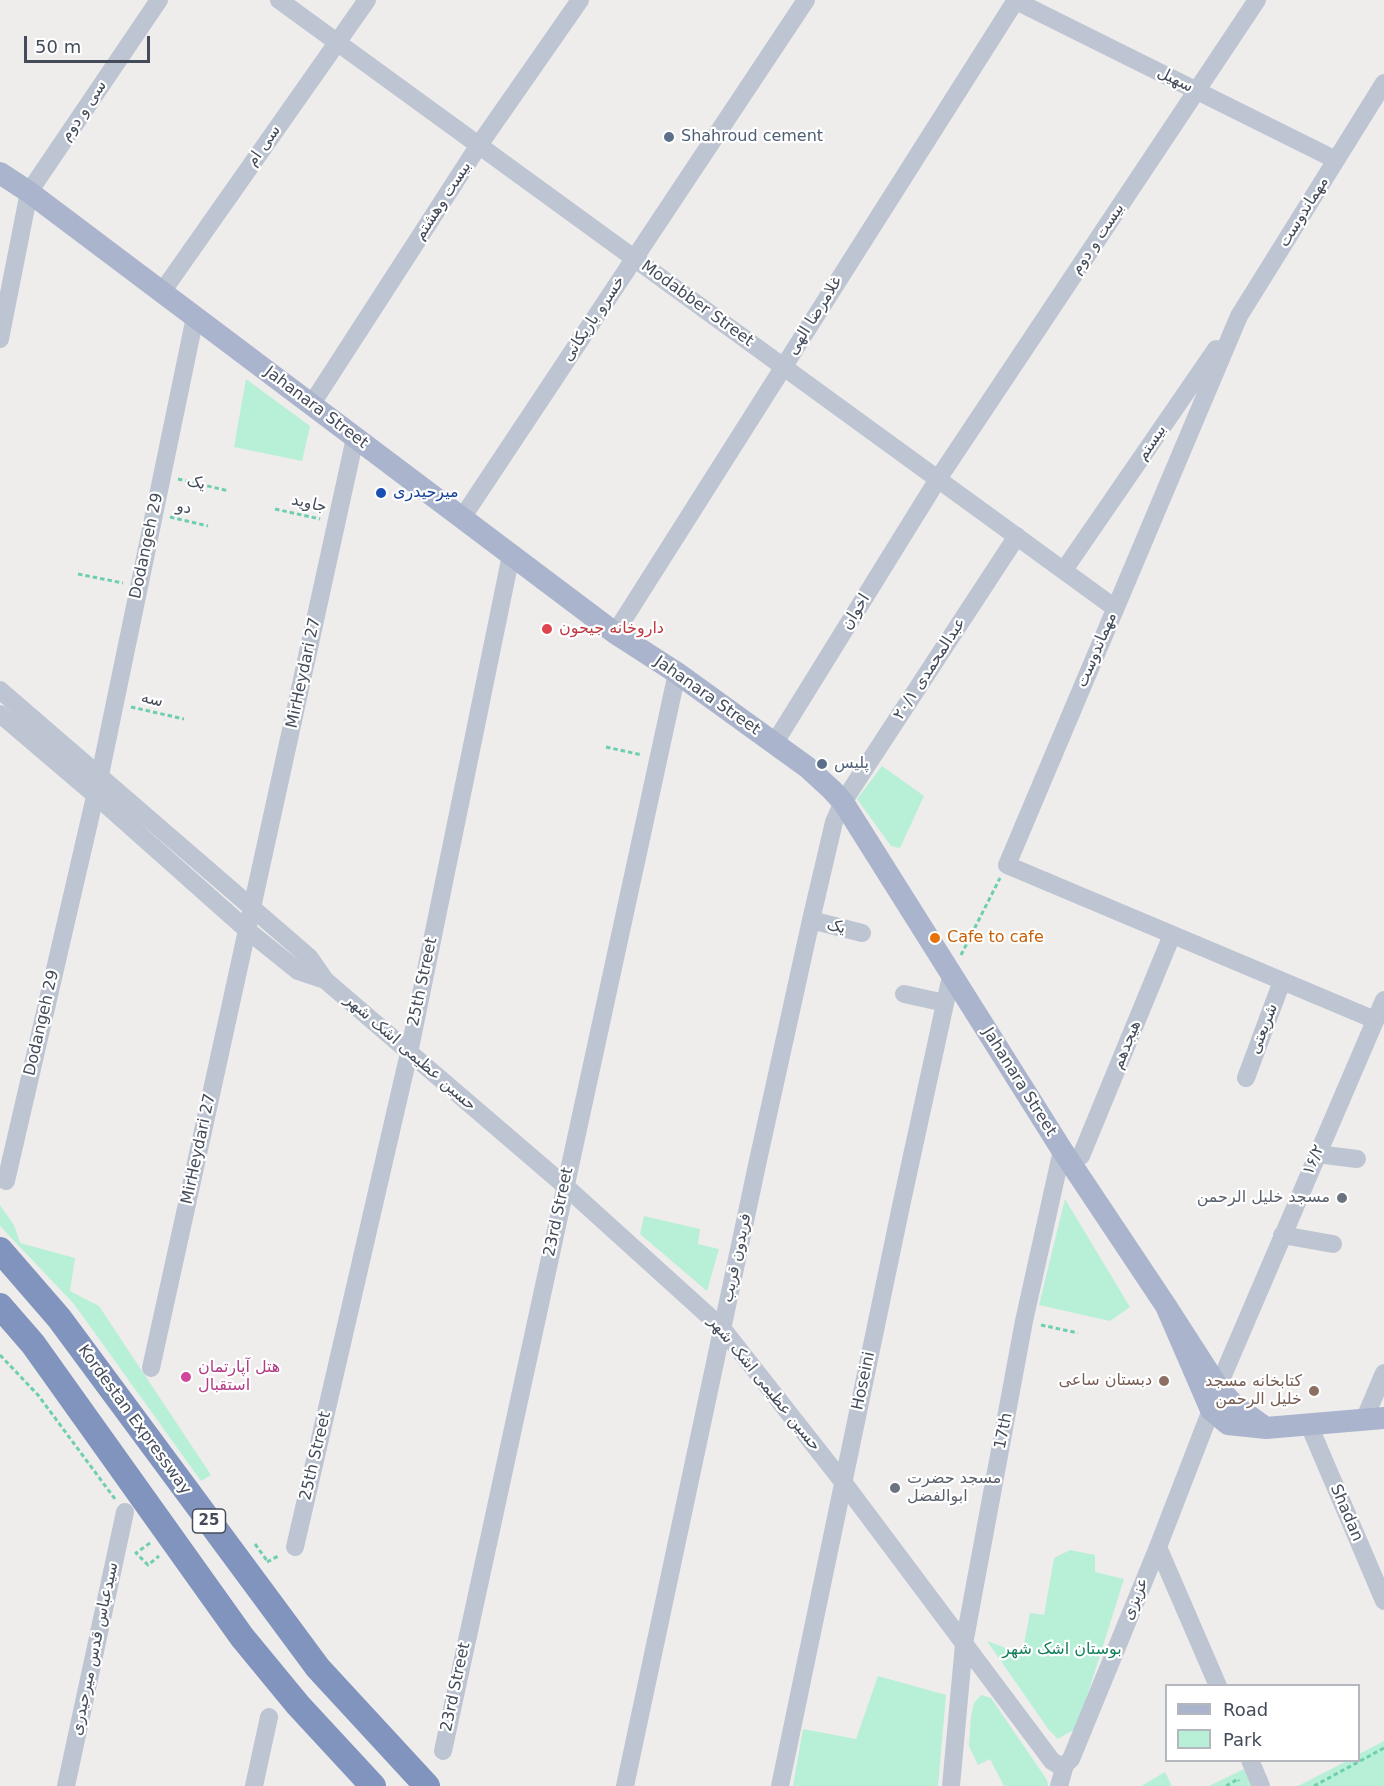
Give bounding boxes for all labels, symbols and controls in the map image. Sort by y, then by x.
scale bar [27,24,153,62]
text: 50 m [35,36,81,57]
street label: سهیل [1154,63,1196,97]
street label: سی و دوم [57,77,111,145]
street label: سی ام [243,122,285,170]
place label: Shahroud cement [681,127,823,147]
marker: Shahroud cement [662,130,676,144]
street label: بیست وهشتم [410,158,476,244]
street label: مهماندوست [1275,173,1333,251]
street label: بیست و دوم [1067,200,1129,278]
street label: Modabber Street [637,257,757,351]
street label: خسرو باریکانی [558,273,630,365]
street label: غلامرضا الهی [783,273,847,359]
street label: Jahanara Street [261,363,371,453]
street label: بیستم [1133,421,1171,465]
street label: یک [185,472,207,494]
place label: میرحیدری [393,483,459,503]
marker: میرحیدری [374,486,388,500]
street label: Dodangeh 29 [126,491,168,601]
street label: جاوید [290,491,328,517]
street label: دو [175,497,193,519]
street label: اخوان [838,590,874,634]
street label: مهماندوست [1073,610,1121,690]
street label: عبدالمحمدی ۲۰/۱ [890,614,970,724]
street label: MirHeydari 27 [283,616,325,730]
place label: داروخانه جیحون [559,619,664,639]
marker: داروخانه جیحون [540,622,554,636]
street label: Jahanara Street [651,652,763,740]
street label: سه [139,688,165,712]
place label: پلیس [834,754,869,774]
marker: پلیس [815,757,829,771]
street label: یک [825,915,847,939]
place label: Cafe to cafe [947,928,1044,948]
marker: Cafe to cafe [928,931,942,945]
street label: 25th Street [404,936,442,1028]
street label: Dodangeh 29 [21,968,63,1078]
street label: حسین عظیمی اشک شهر [340,991,480,1115]
street label: شریعتی [1246,1001,1282,1057]
street label: هیجدهم [1109,1018,1145,1072]
street label: Jahanara Street [978,1024,1060,1140]
street label: MirHeydari 27 [178,1092,220,1206]
street label: ۱۶/۲ [1299,1142,1329,1178]
street label: 23rd Street [540,1166,578,1258]
place label: مسجد خلیل الرحمن [1197,1188,1330,1208]
marker: مسجد خلیل الرحمن [1335,1191,1349,1205]
street label: فریدون قریب [718,1212,756,1304]
street label: حسین عظیمی اشک شهر [704,1313,824,1455]
street label: Kordestan Expressway [73,1341,195,1499]
street label: Hoseini [848,1350,880,1412]
place label: هتل آپارتمان استقبال [198,1358,280,1396]
marker: هتل آپارتمان استقبال [179,1370,193,1384]
place label: دبستان ساعی [1058,1371,1152,1391]
place label: كتابخانه مسجد خليل الرحمن [1205,1372,1302,1410]
marker: دبستان ساعی [1157,1374,1171,1388]
marker: كتابخانه مسجد خليل الرحمن [1307,1384,1321,1398]
street label: 25th Street [296,1410,336,1502]
street label: 17th [991,1411,1017,1451]
place label: مسجد حضرت ابوالفضل [907,1469,1001,1507]
marker: مسجد حضرت ابوالفضل [888,1481,902,1495]
street label: Shadan [1325,1482,1367,1544]
road number: 25 [192,1509,226,1533]
street label: سیدعباس قدس میرحیدری [67,1561,123,1737]
street label: عزیزی [1119,1575,1153,1623]
park label: بوستان اشک شهر [1002,1640,1122,1660]
street label: 23rd Street [437,1641,475,1733]
legend [1165,1684,1360,1762]
text: Road [1223,1699,1268,1720]
text: Park [1223,1729,1262,1750]

